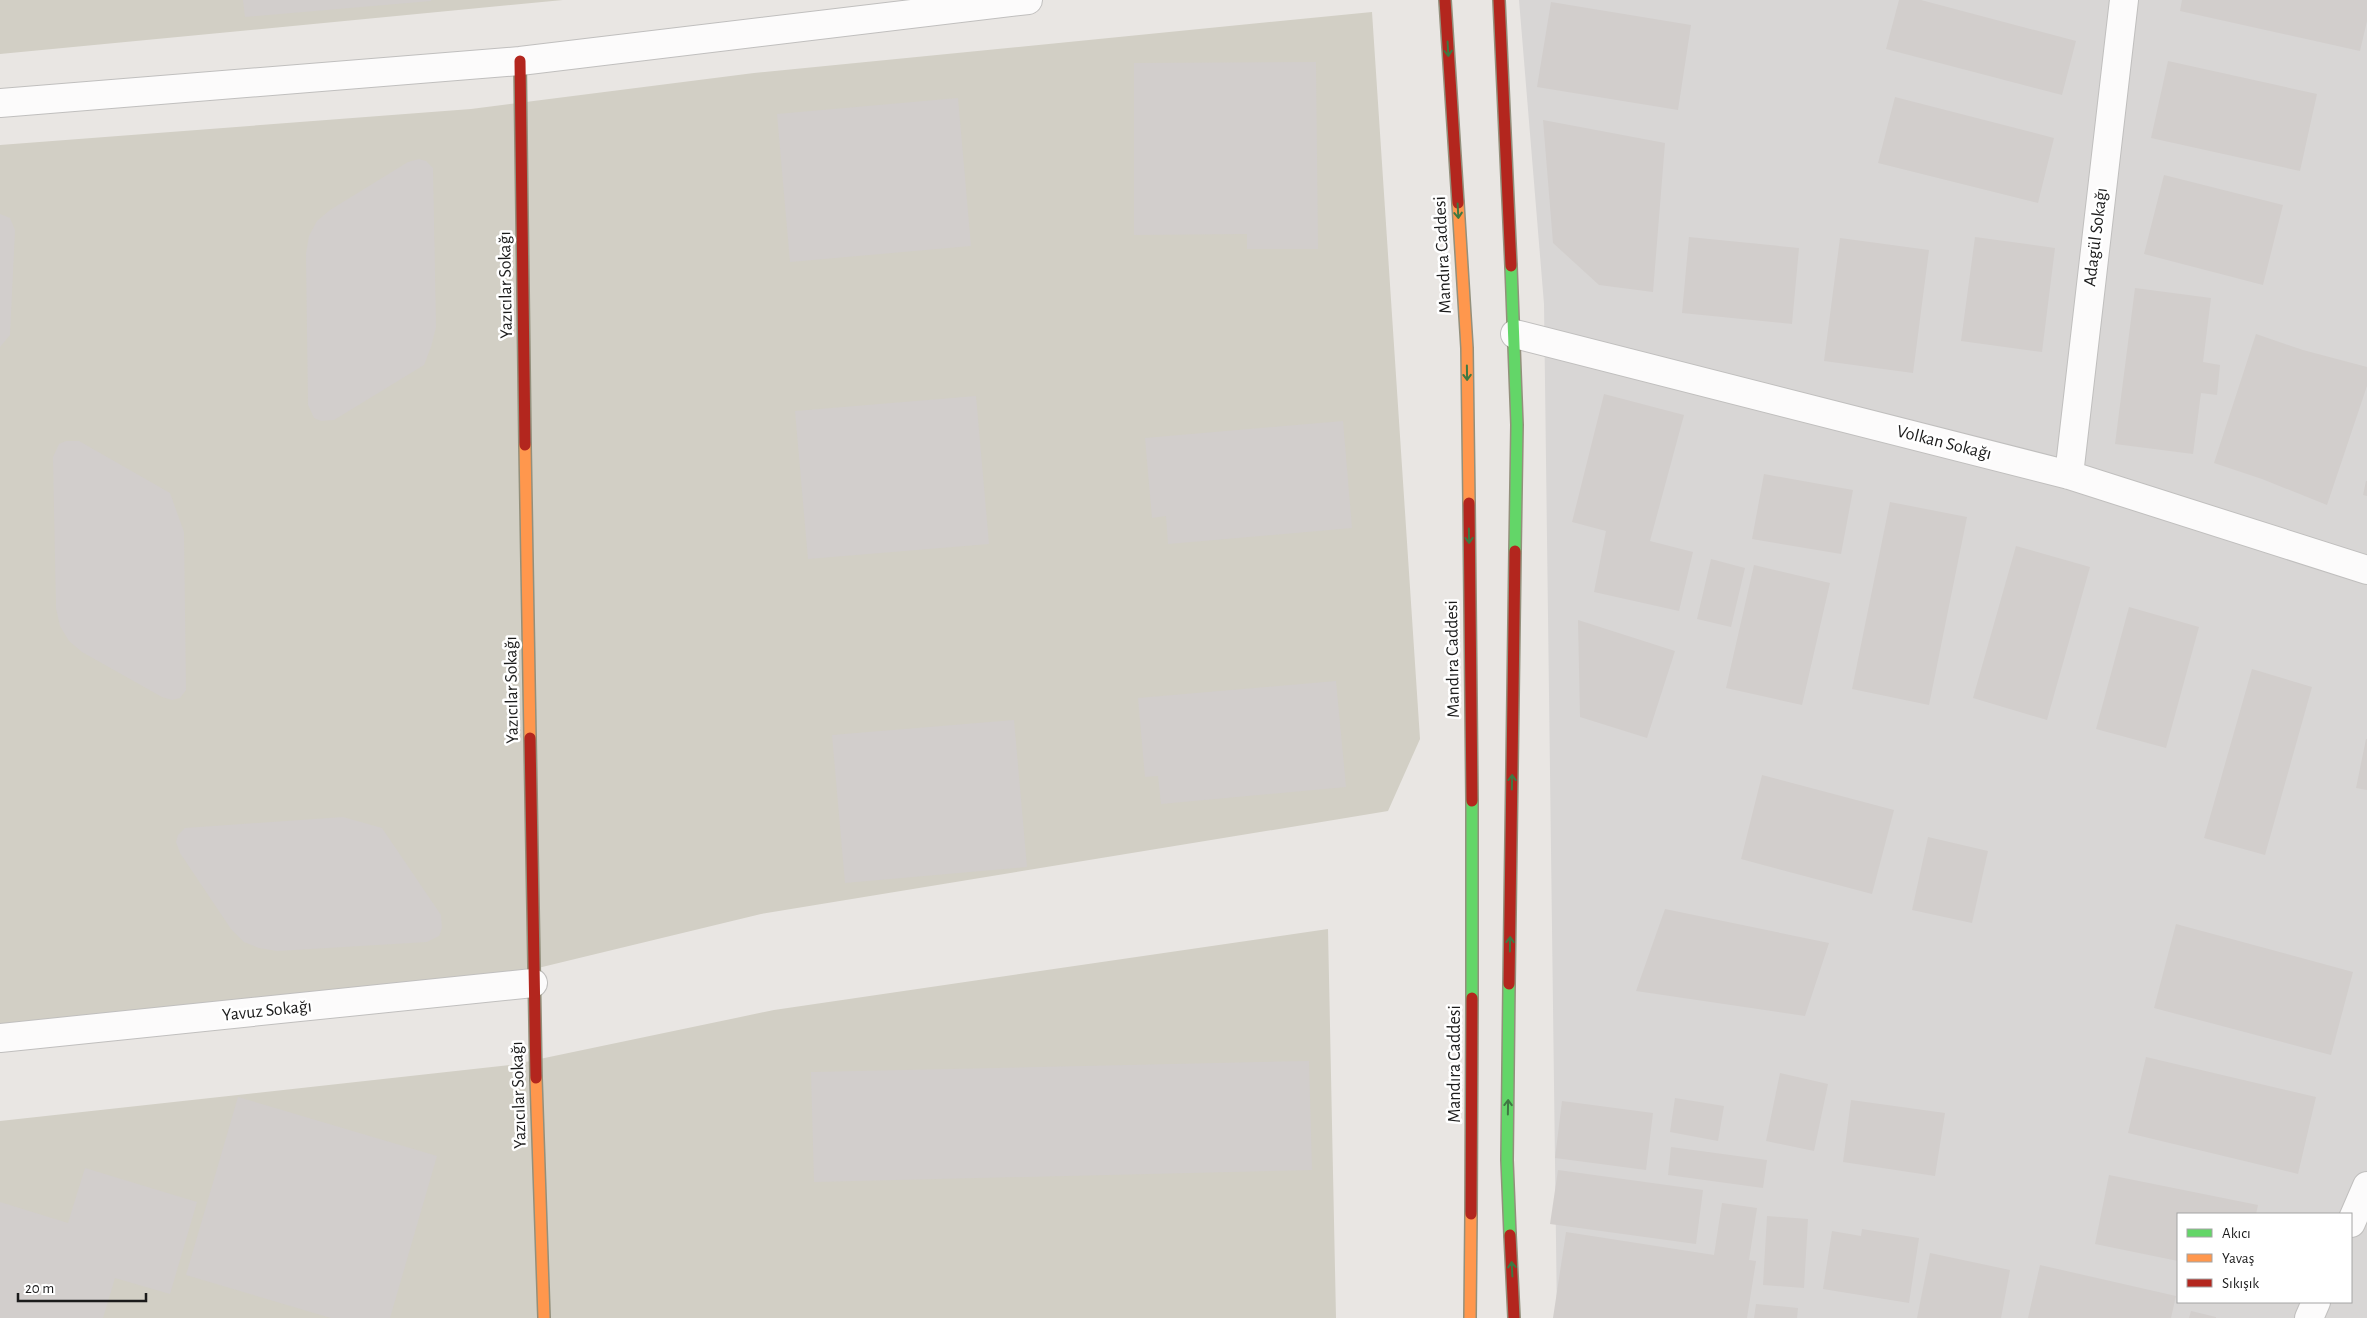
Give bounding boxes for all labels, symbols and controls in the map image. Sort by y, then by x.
one-way arrow [1444,40,1453,56]
street label: Adagül Sokağı [2081,187,2111,287]
street label: Mandıra Caddesi [1431,196,1455,314]
one-way arrow [1454,203,1463,219]
street label: Yazıcılar Sokağı [496,231,516,339]
one-way arrow [1462,364,1472,381]
street label: Volkan Sokağı [1895,423,1993,463]
one-way arrow [1464,527,1474,543]
street label: Mandıra Caddesi [1443,600,1463,718]
street label: Yazıcılar Sokağı [502,636,522,744]
one-way arrow [1507,774,1517,790]
one-way arrow [1505,937,1515,953]
street label: Yavuz Sokağı [221,997,313,1025]
street label: Mandıra Caddesi [1446,1005,1464,1123]
street label: Yazıcılar Sokağı [508,1041,530,1149]
one-way arrow [1503,1099,1513,1116]
legend [2177,1213,2352,1303]
text: Akıcı [2222,1226,2251,1241]
text: Yavaş [2222,1251,2254,1266]
one-way arrow [1508,1262,1517,1278]
scale bar [18,1270,145,1302]
text: Sıkışık [2222,1276,2259,1291]
text: 20 m [25,1281,54,1296]

